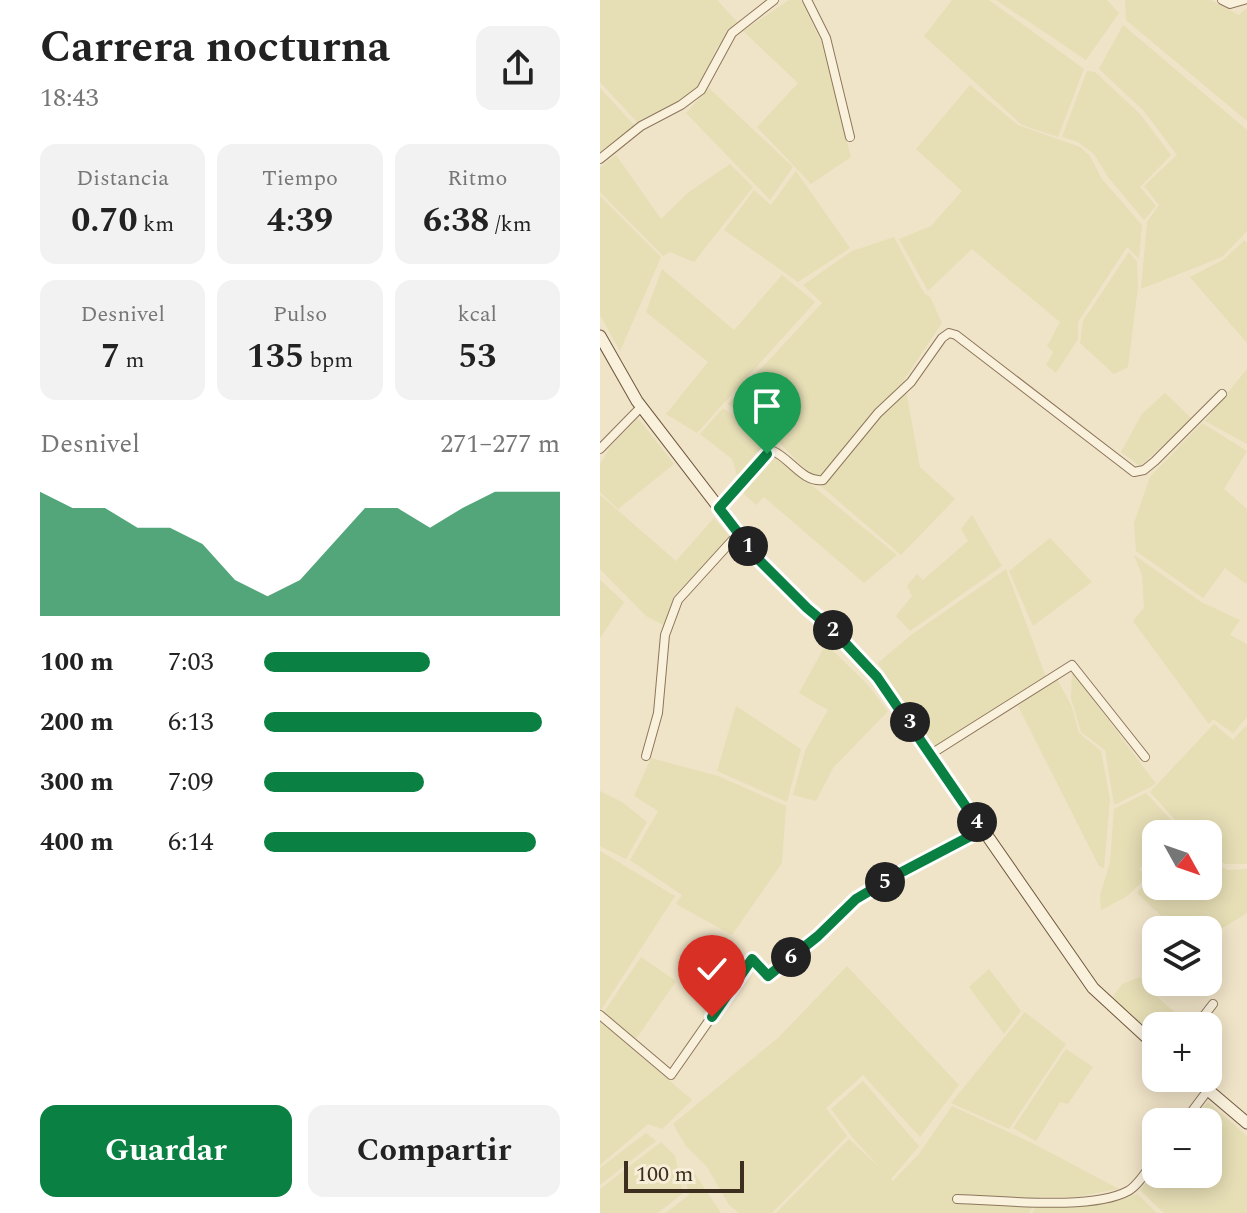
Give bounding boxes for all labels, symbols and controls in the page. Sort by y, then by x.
text: Carrera nocturna [40,14,390,81]
button: share [476,26,560,110]
text: 18:43 [40,78,99,118]
text: Distancia [76,162,169,195]
text: Tiempo [262,162,338,195]
text: Ritmo [447,162,507,195]
text: 0.70 [71,195,137,247]
text: 4:39 [267,195,333,247]
text: 6:38 [423,195,489,247]
text: km [137,208,174,241]
text: /km [489,208,532,241]
text: Desnivel [80,298,165,331]
text: Pulso [273,298,327,331]
text: kcal [458,298,497,331]
text: 7 [101,331,120,383]
text: 135 [247,331,304,383]
text: 53 [458,331,496,383]
text: m [120,344,144,377]
text: bpm [304,344,353,377]
pin [733,372,801,454]
icon: arrive [745,384,789,428]
text: Desnivel [40,424,140,464]
text: 271–277 m [440,424,560,464]
pin: 1 [728,526,768,566]
text: 1 [742,529,754,562]
pin: 2 [813,610,853,650]
text: 2 [827,613,839,646]
text: 100 m [40,642,114,682]
text: 7:03 [168,642,214,682]
text: 200 m [40,702,114,742]
text: 6:13 [168,702,214,742]
pin: 3 [890,702,930,742]
text: 3 [904,705,916,738]
text: 300 m [40,762,114,802]
text: 7:09 [168,762,214,802]
pin: 4 [957,802,997,842]
text: 4 [971,805,983,838]
north arrow [1142,820,1222,900]
map controls [1142,820,1222,1188]
text: 400 m [40,822,114,862]
text: 6:14 [168,822,214,862]
pin: 5 [865,862,905,902]
text: 5 [879,865,891,898]
button: layers [1142,916,1222,996]
pin [678,935,746,1017]
pin: 6 [771,937,811,977]
text: 6 [785,940,797,973]
icon: check [690,947,734,991]
button: + [1142,1012,1222,1092]
button: Guardar [40,1105,292,1197]
button: Compartir [308,1105,560,1197]
button: − [1142,1108,1222,1188]
scale bar [624,1157,744,1193]
text: 100 m [636,1158,693,1191]

